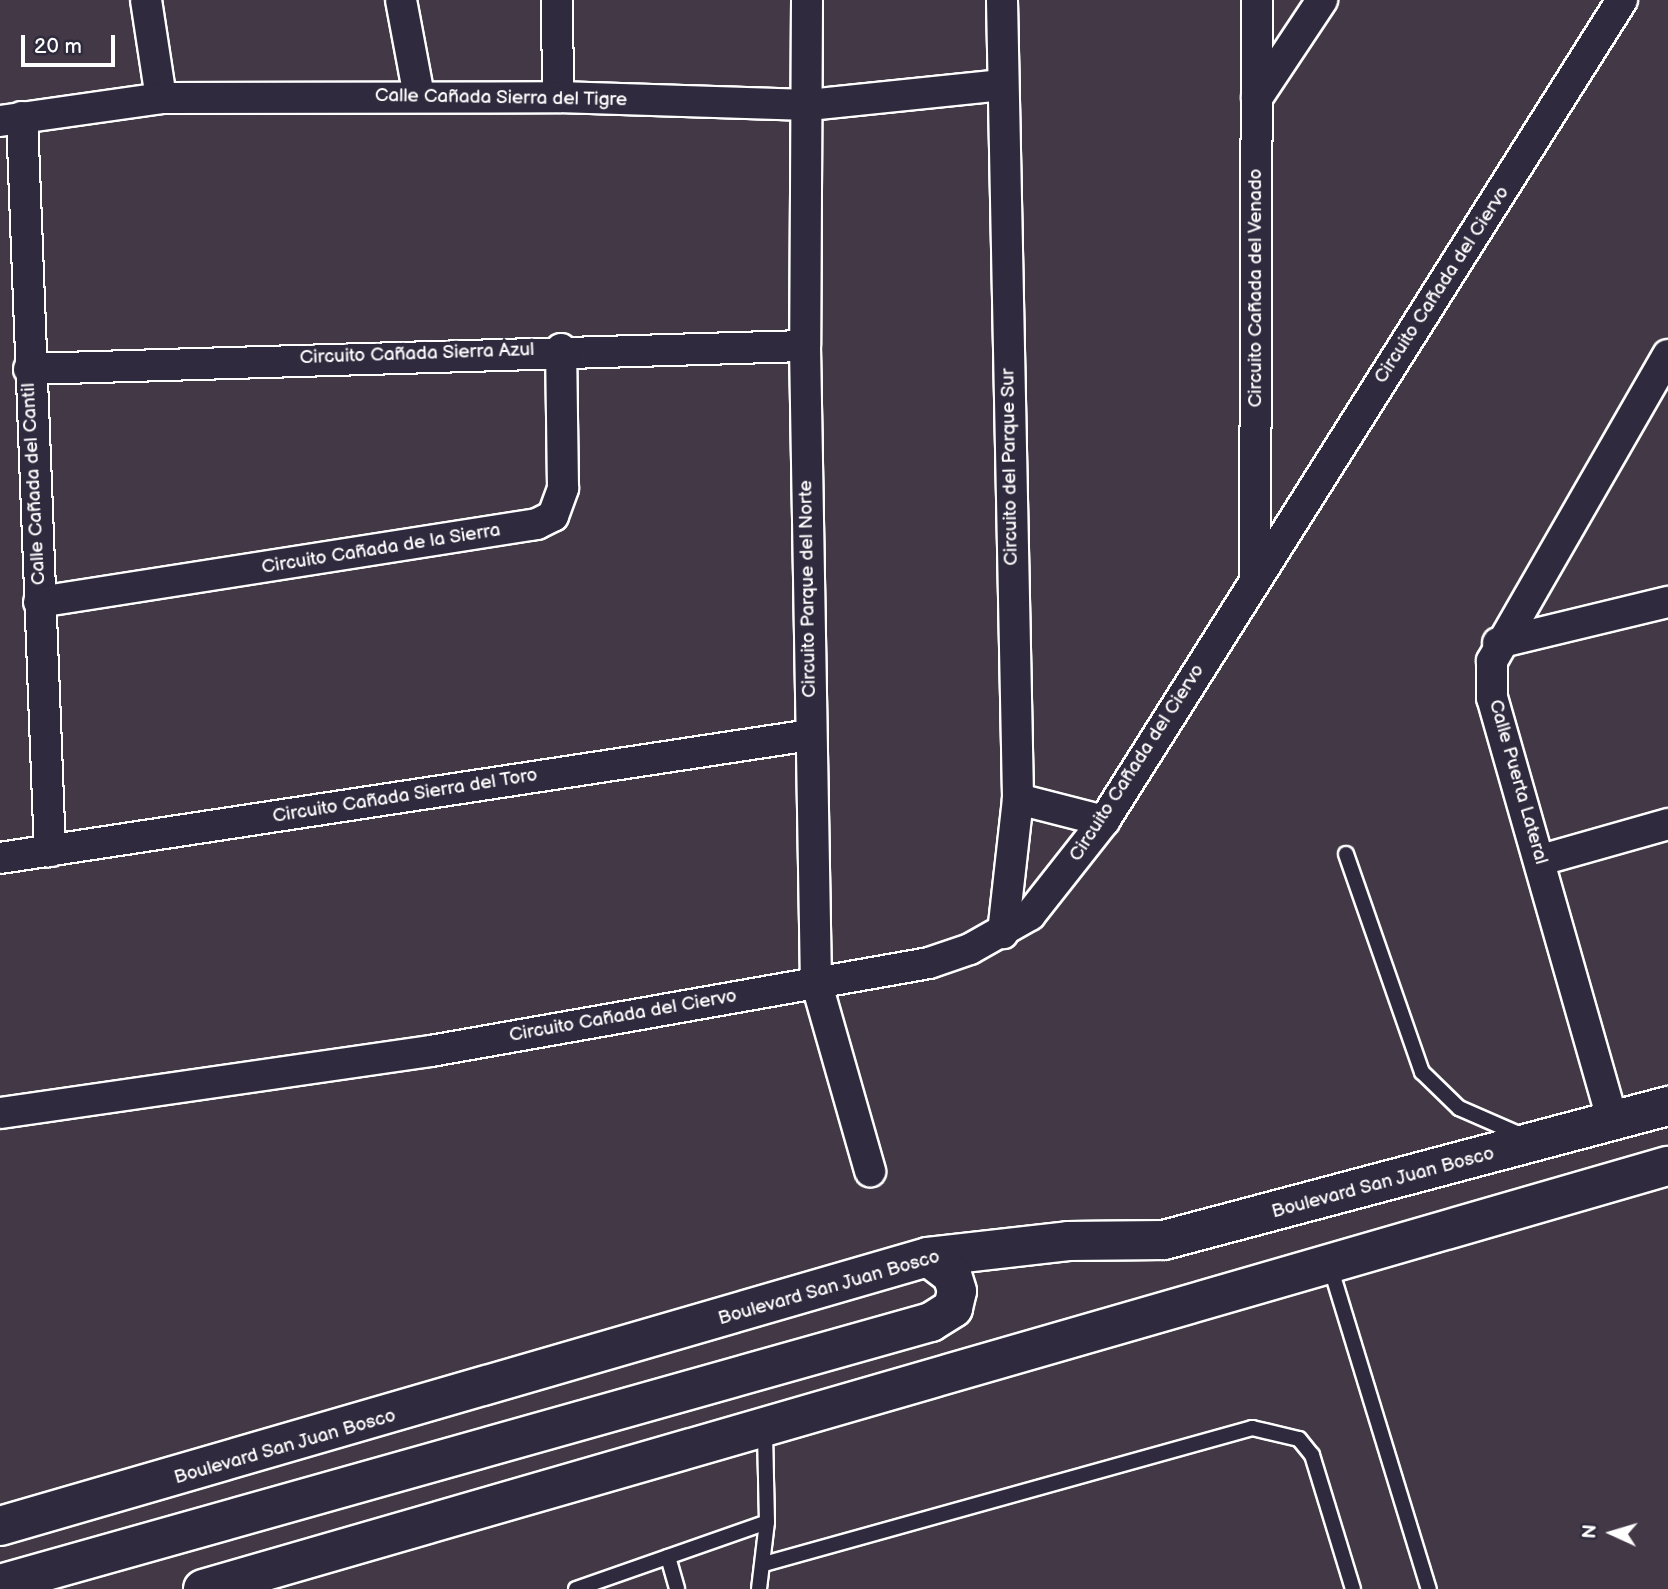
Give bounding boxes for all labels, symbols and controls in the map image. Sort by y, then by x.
scale bar [24,21,119,65]
text: 20 m [34,34,82,59]
street label: Calle Cañada Sierra del Tigre [374,84,628,112]
street label: Circuito Cañada del Venado [1245,168,1267,408]
street label: Circuito Cañada del Ciervo [1370,182,1514,388]
street label: Circuito Cañada Sierra Azul [299,339,535,369]
street label: Circuito del Parque Sur [997,368,1023,566]
street label: Calle Cañada del Cantil [17,382,51,586]
street label: Circuito Parque del Norte [795,480,821,698]
street label: Circuito Cañada de la Sierra [260,519,502,579]
street label: Circuito Cañada del Ciervo [1065,660,1209,866]
street label: Calle Puerta Lateral [1484,697,1552,867]
street label: Circuito Cañada Sierra del Toro [271,764,539,828]
street label: Circuito Cañada del Ciervo [507,985,739,1047]
street label: Boulevard San Juan Bosco [1269,1142,1497,1224]
street label: Boulevard San Juan Bosco [715,1245,943,1331]
street label: Boulevard San Juan Bosco [171,1404,399,1490]
north arrow [1577,1498,1647,1568]
text: N [1579,1524,1603,1539]

